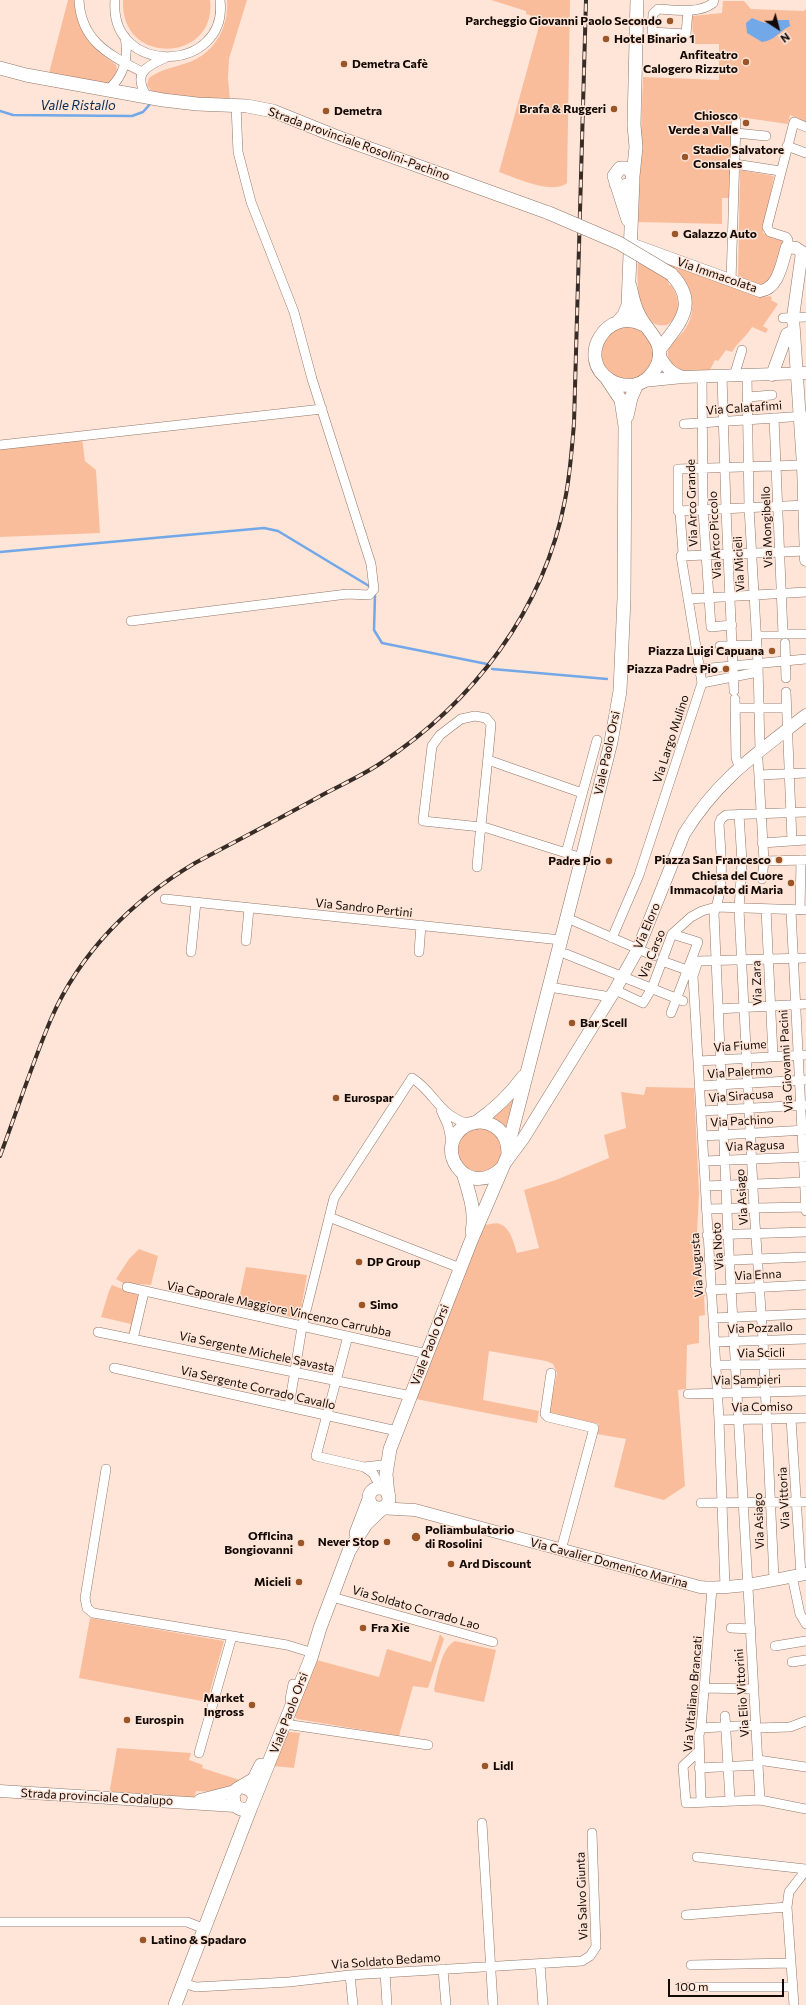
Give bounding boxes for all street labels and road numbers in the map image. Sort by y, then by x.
street label: Strada provinciale Rosolini-Pachino [266,104,452,184]
street label: Via Immacolata [675,255,759,295]
street label: Via Calatafimi [705,398,783,418]
street label: Via Arco Grande [683,459,701,547]
street label: Via Mongibello [758,486,776,568]
street label: Via Arco Piccolo [706,491,724,579]
street label: Via Micieli [730,536,748,592]
street label: Via Largo Mulino [650,693,692,785]
street label: Viale Paolo Orsi [591,710,623,796]
street label: Via Sandro Pertini [315,896,413,920]
street label: Via Eloro [631,901,663,951]
street label: Via Carso [636,927,668,981]
street label: Via Zara [749,960,765,1006]
street label: Via Giovanni Pacini [776,1009,796,1113]
street label: Via Fiume [713,1037,767,1055]
street label: Via Palermo [707,1063,773,1081]
street label: Via Siracusa [708,1087,774,1105]
street label: Via Pachino [710,1112,774,1130]
street label: Via Ragusa [725,1138,785,1154]
street label: Via Asiago [733,1168,751,1226]
street label: Via Noto [709,1222,727,1270]
street label: Via Augusta [688,1232,706,1298]
street label: Via Enna [734,1267,782,1283]
street label: Via Caporale Maggiore Vincenzo Carrubba [165,1278,393,1340]
street label: Viale Paolo Orsi [408,1302,452,1388]
street label: Via Pozzallo [727,1320,793,1336]
street label: Via Sergente Michele Savasta [178,1328,336,1376]
street label: Via Scicli [737,1345,785,1361]
street label: Via Sergente Corrado Cavallo [179,1363,337,1413]
street label: Via Sampieri [713,1372,781,1388]
street label: Via Comiso [731,1399,793,1415]
street label: Via Vittoria [775,1467,793,1529]
street label: Via Asiago [751,1492,767,1550]
street label: Via Cavalier Domenico Marina [528,1535,690,1591]
street label: Via Soldato Corrado Lao [350,1583,482,1633]
street label: Via Vitaliano Brancati [681,1635,705,1753]
street label: Via Elio Vittorini [732,1648,752,1738]
street label: Viale Paolo Orsi [267,1670,311,1756]
street label: Strada provinciale Codalupo [20,1786,174,1808]
street label: Via Salvo Giunta [573,1852,591,1940]
street label: Via Soldato Bedamo [331,1950,441,1972]

